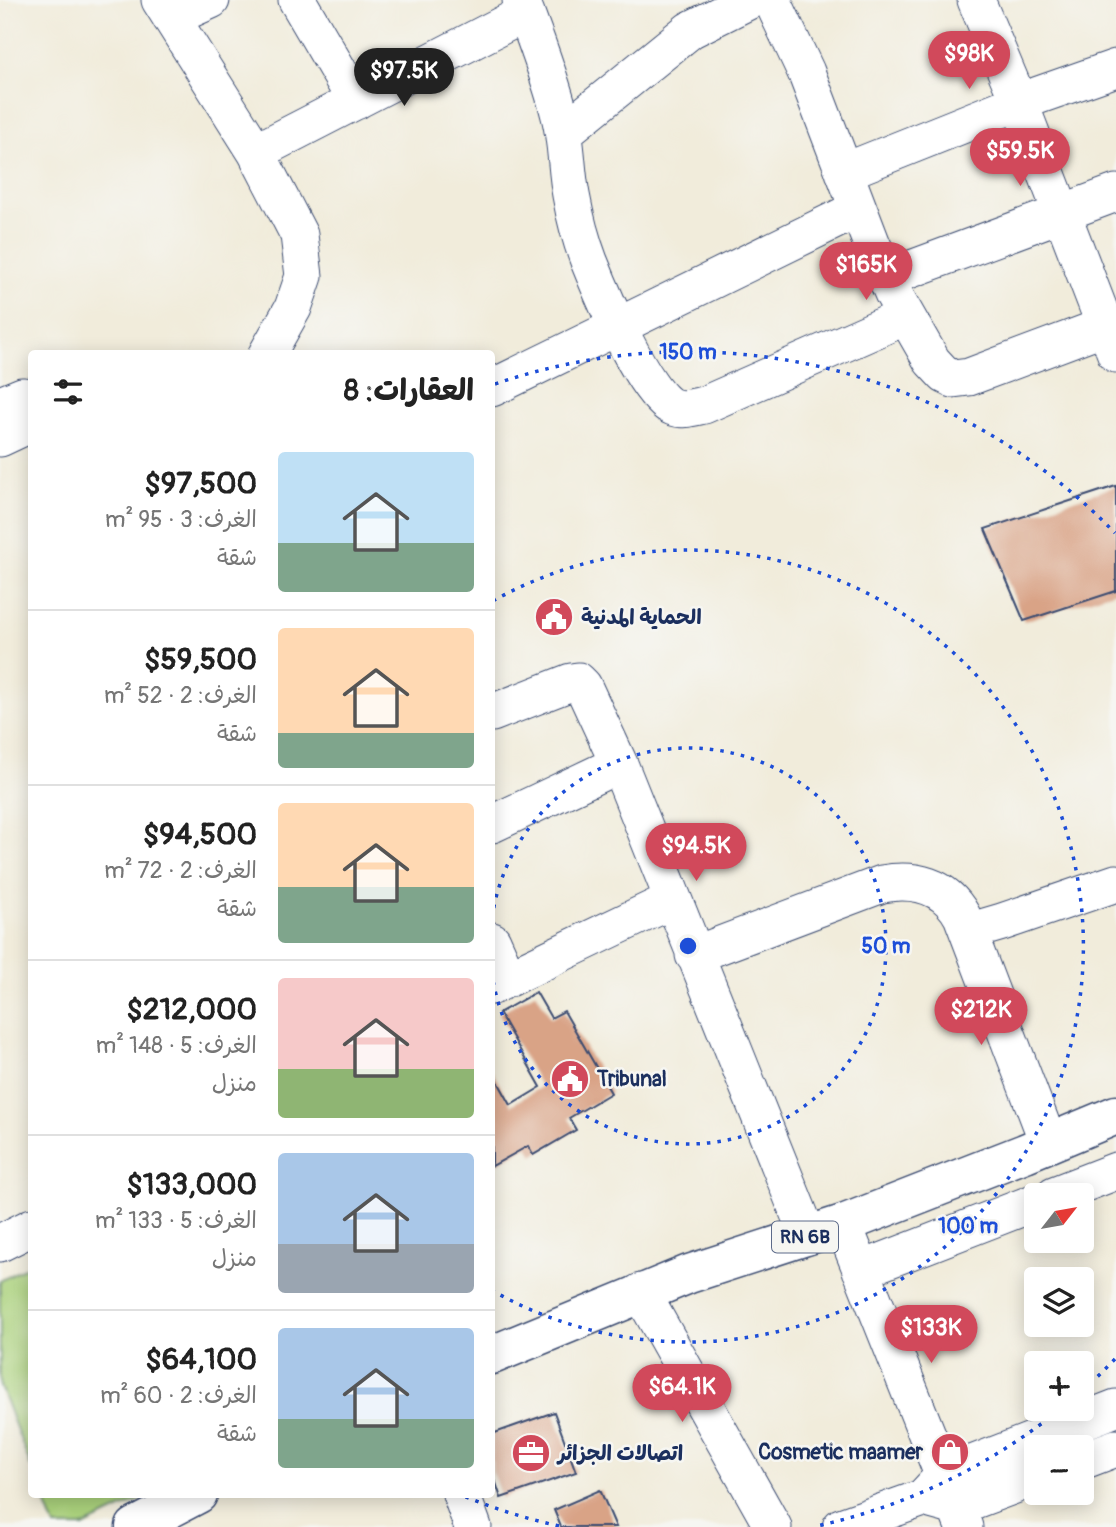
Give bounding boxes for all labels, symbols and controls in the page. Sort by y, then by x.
pin: $98K [928,32,1010,91]
text: $98K [944,39,994,68]
pin: $97.5K [347,48,461,108]
text: $97.5K [370,56,438,85]
pin: $59.5K [963,128,1077,188]
text: $59.5K [986,136,1054,165]
pin: $165K [817,243,915,302]
text: $165K [835,250,897,279]
text: 150 m [659,339,717,366]
text: العقارات: 8 [344,372,474,409]
icon: filters [49,373,87,411]
text: $97,500 [145,465,257,502]
icon: home [334,480,418,564]
text: الغرف: 3 · 95 m² [105,505,257,534]
text: شقة [217,543,257,572]
public building icon: الحماية المدنية [533,596,575,638]
place label: الحماية المدنية [581,604,702,631]
text: $59,500 [144,641,257,678]
icon: home [334,656,418,740]
text: الغرف: 2 · 52 m² [104,681,257,710]
text: شقة [217,719,257,748]
text: $94,500 [143,816,257,853]
pin: $94.5K [639,824,753,883]
icon: home [334,831,418,915]
text: $94.5K [661,831,731,860]
text: الغرف: 2 · 72 m² [104,856,257,885]
text: شقة [217,894,257,923]
text: 50 m [862,933,911,960]
centre of rings [676,934,700,958]
pin: $212K [932,988,1030,1047]
text: $212,000 [126,991,257,1028]
text: $212K [950,995,1012,1024]
icon: home [334,1006,418,1090]
text: الغرف: 5 · 148 m² [96,1031,257,1060]
public building icon: Tribunal [549,1058,591,1100]
place label: Tribunal [596,1066,667,1093]
text: منزل [212,1069,257,1098]
text: $133,000 [126,1166,257,1203]
icon: home [334,1181,418,1265]
north arrow [1024,1183,1094,1253]
map controls [1024,1183,1094,1505]
text: الغرف: 5 · 133 m² [95,1206,257,1235]
text: 100 m [938,1213,998,1240]
road number: RN 6B [772,1222,838,1252]
text: منزل [212,1244,257,1273]
button: layers [1024,1267,1094,1337]
pin: $133K [882,1306,980,1365]
text: $133K [901,1313,962,1342]
text: $64,100 [146,1341,257,1378]
button: + [1024,1351,1094,1421]
icon: home [334,1356,418,1440]
pin: $64.1K [625,1364,739,1424]
text: $64.1K [648,1372,716,1401]
text: الغرف: 2 · 60 m² [100,1381,257,1410]
text: شقة [217,1419,257,1448]
shop icon: Cosmetic maamer [929,1431,971,1473]
office icon: اتصالات الجزائر [510,1432,552,1474]
button: − [1024,1435,1094,1505]
place label: Cosmetic maamer [758,1439,923,1466]
place label: اتصالات الجزائر [556,1440,683,1467]

